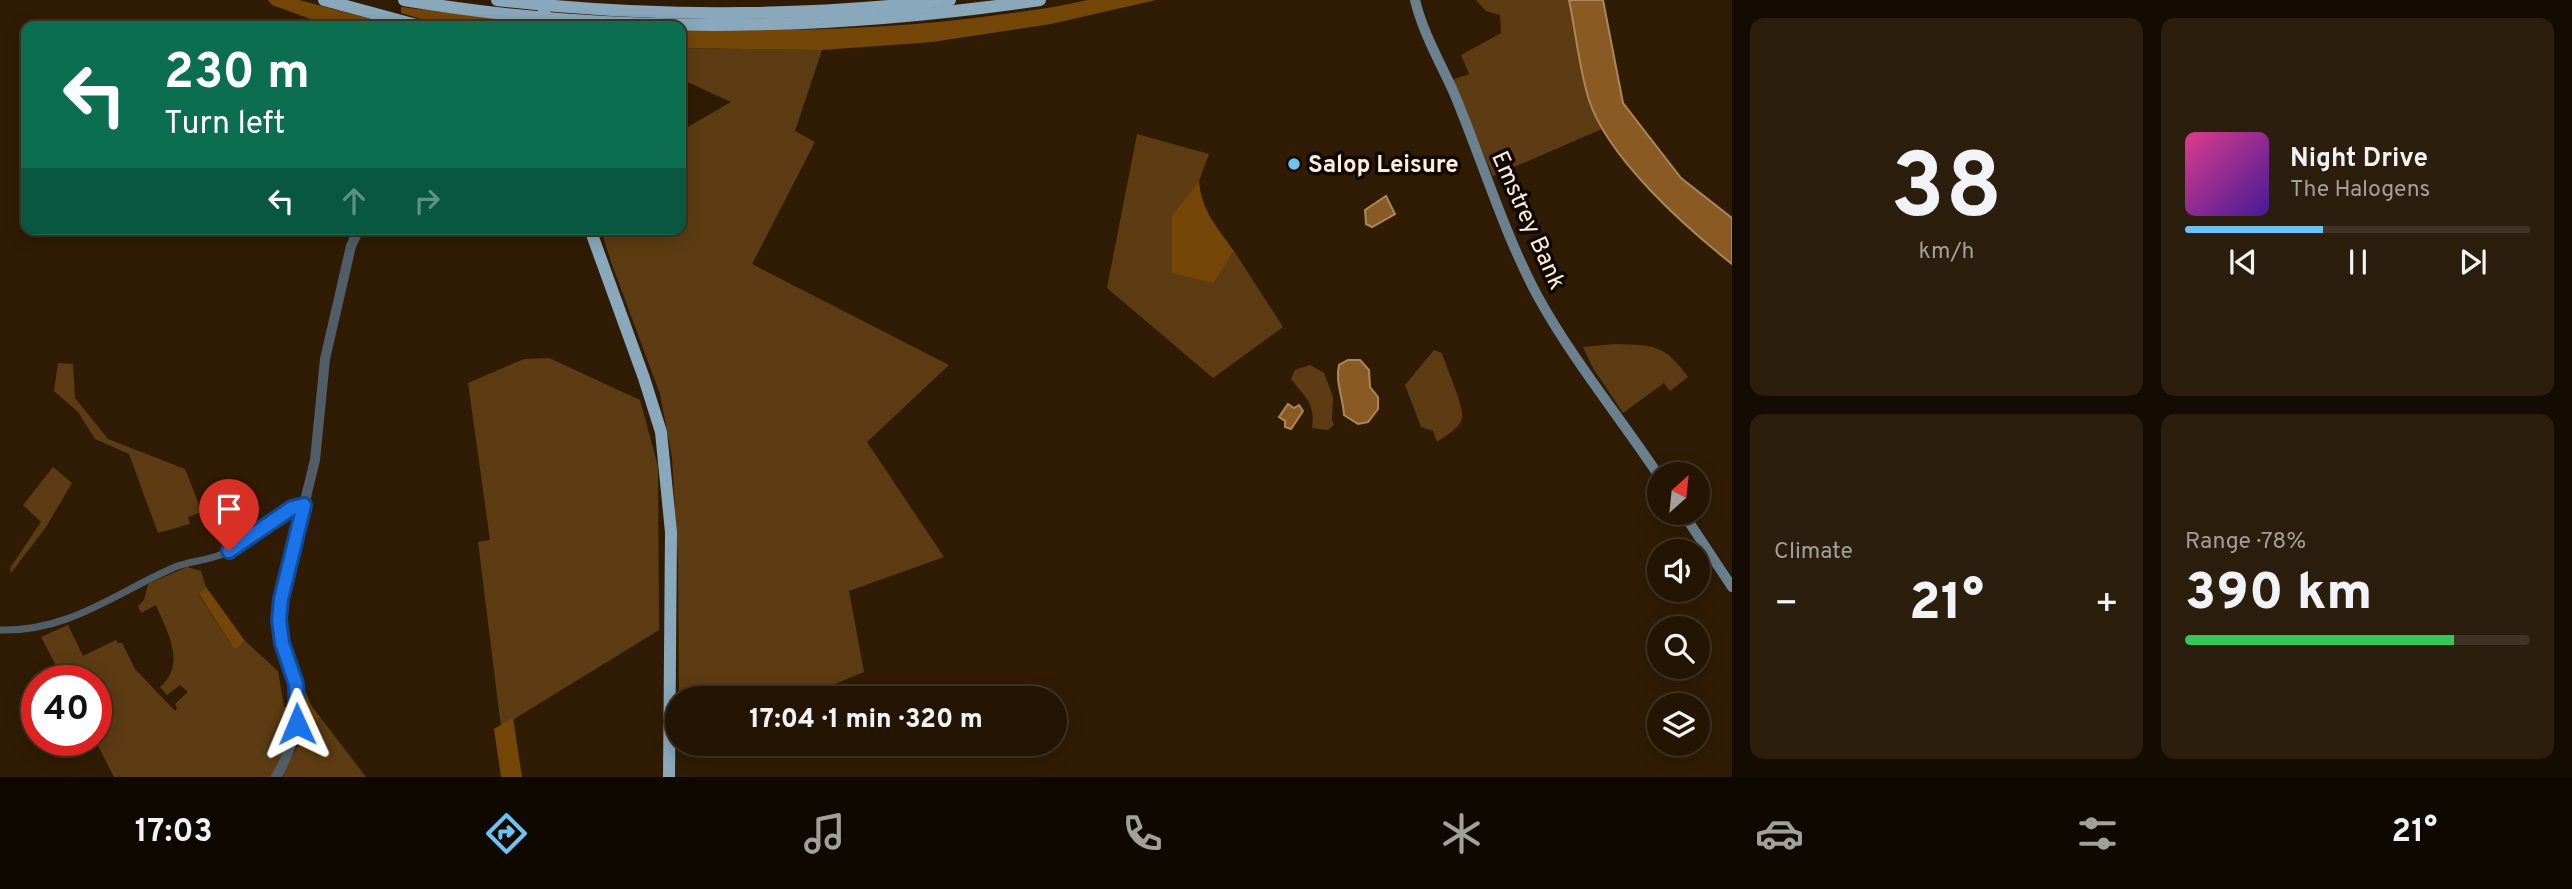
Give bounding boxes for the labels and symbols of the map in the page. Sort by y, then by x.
street label: Emstrey Bank [1483,147,1571,295]
place label: Salop Leisure [1308,151,1459,181]
marker: Salop Leisure [1286,156,1302,172]
north arrow [1647,462,1710,525]
pin [199,479,259,551]
speed limit sign: 40 [21,665,112,756]
position arrow [260,687,334,761]

